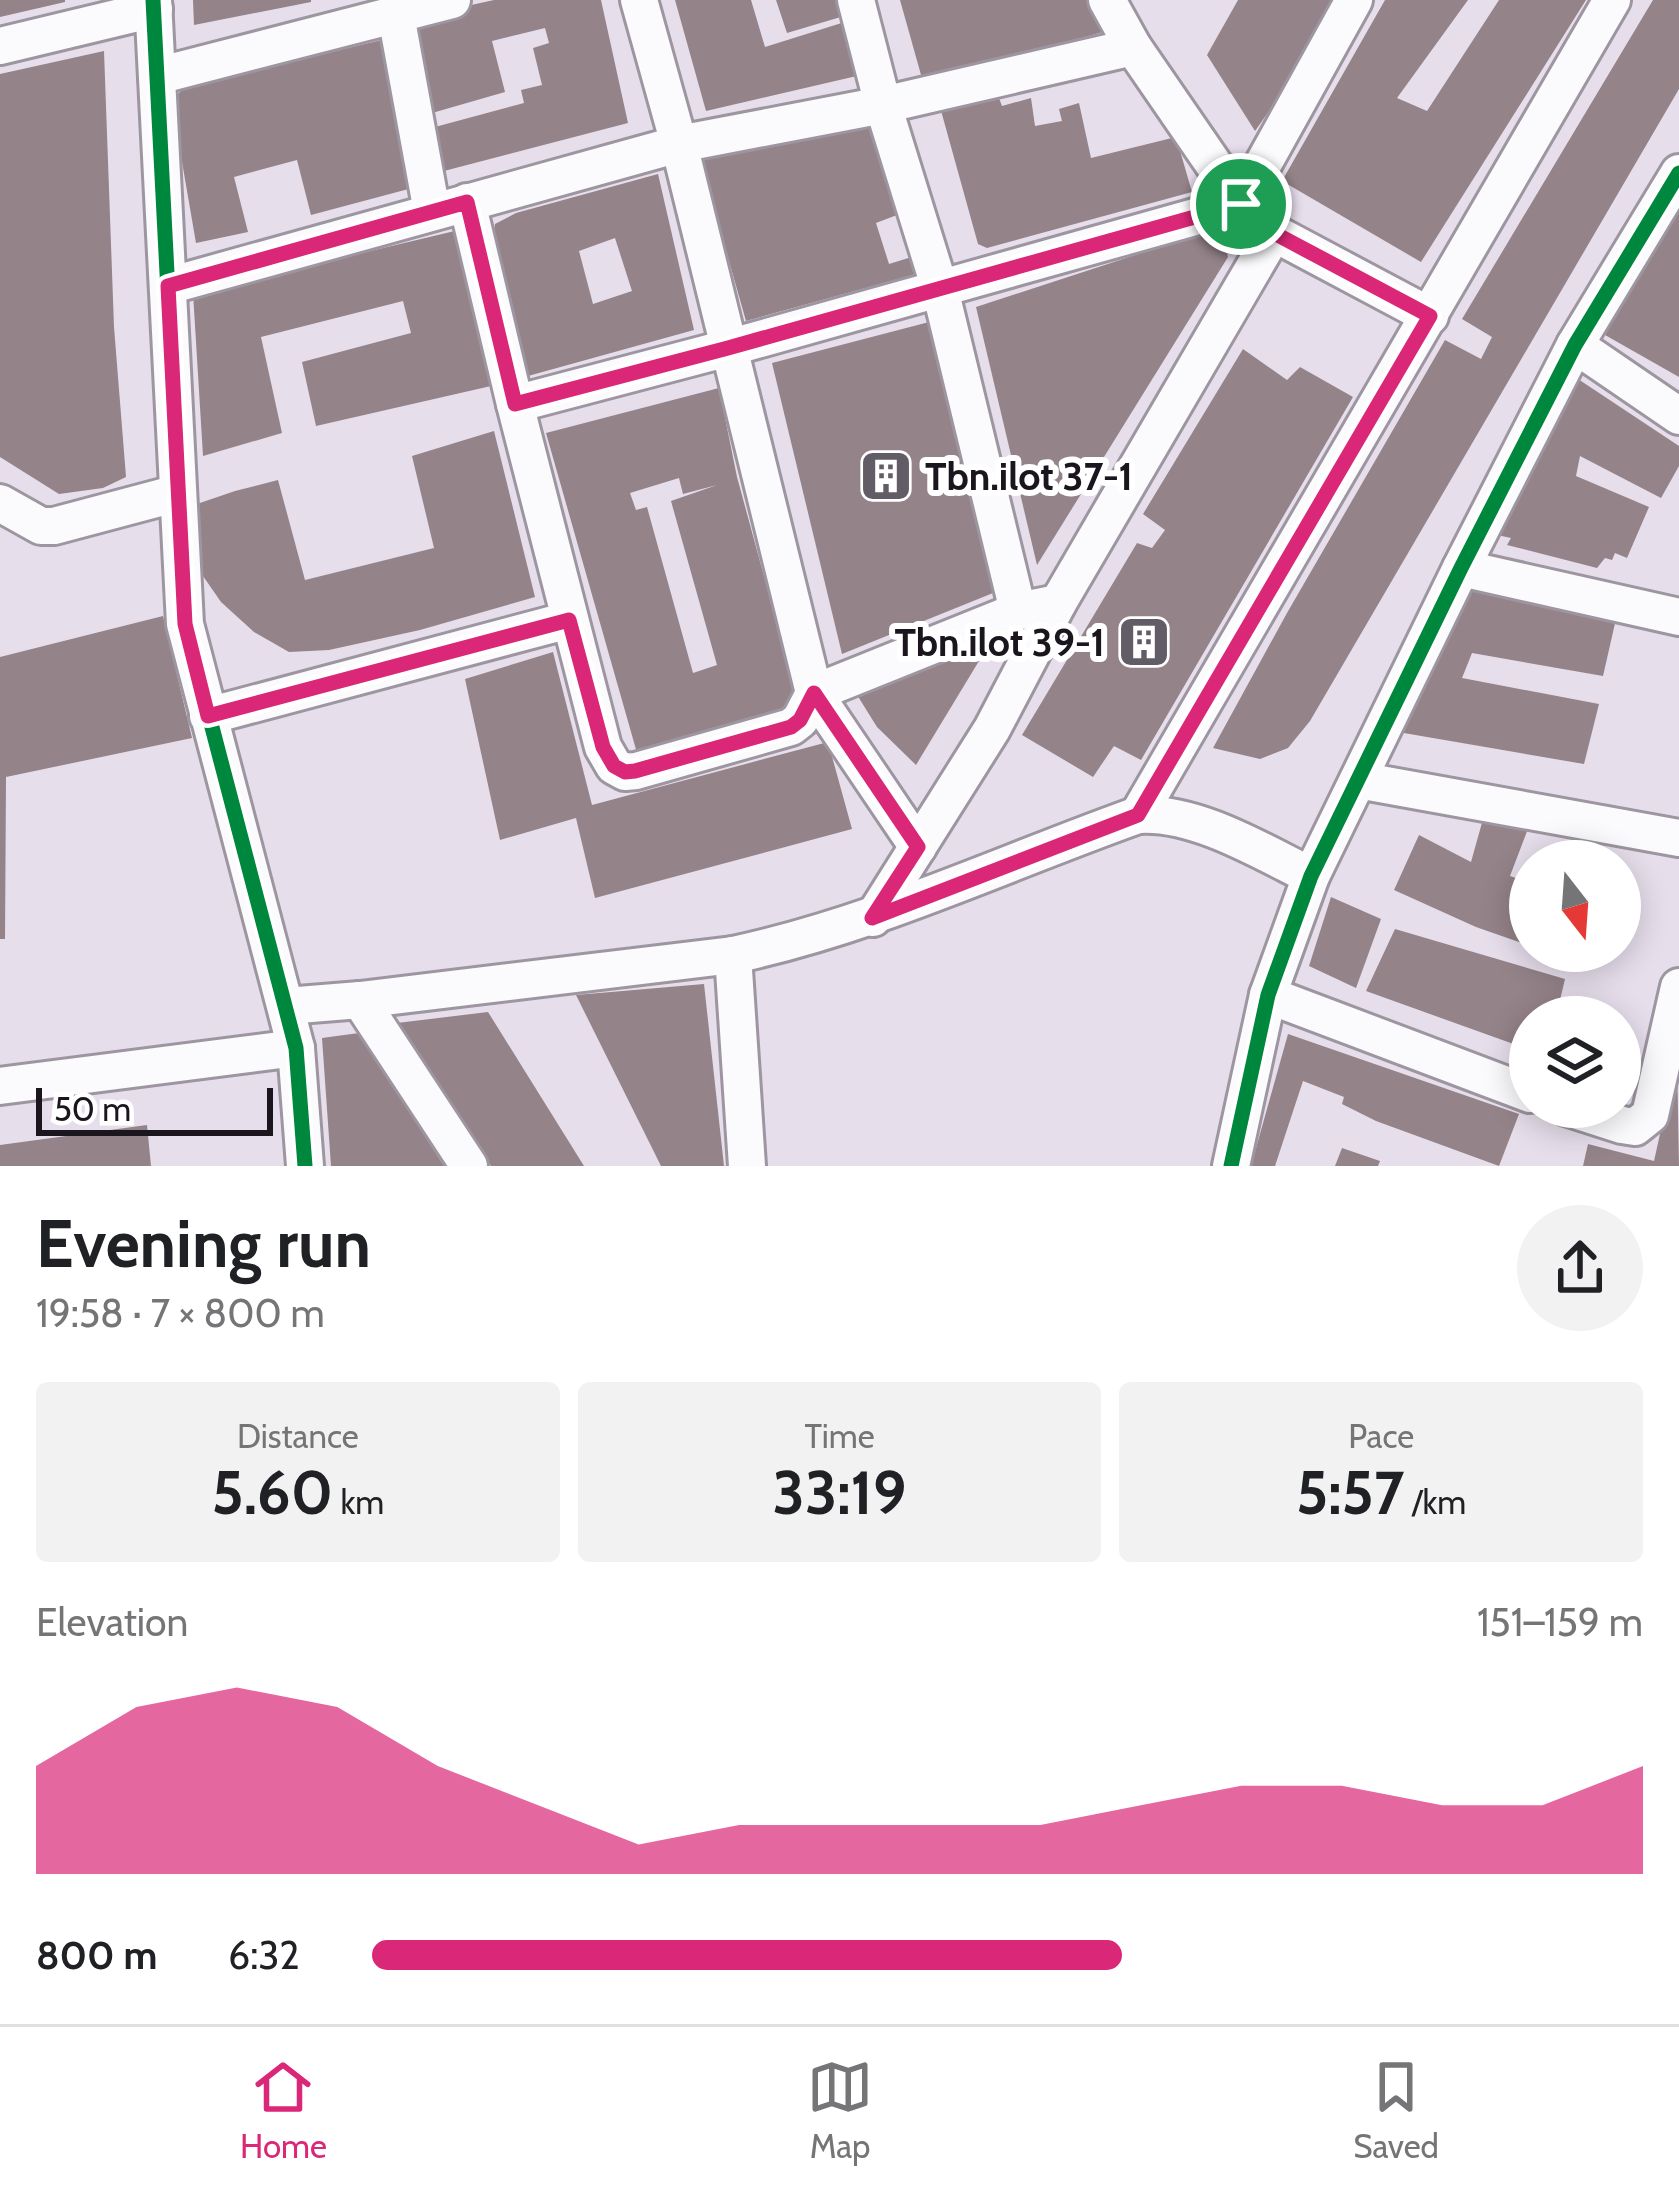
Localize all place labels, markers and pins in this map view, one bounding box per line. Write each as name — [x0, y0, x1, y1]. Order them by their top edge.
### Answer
pin — [1190, 153, 1292, 255]
building icon: Tbn.ilot 37-1 — [858, 448, 914, 504]
place label: Tbn.ilot 37-1 — [925, 452, 1133, 500]
building icon: Tbn.ilot 39-1 — [1116, 614, 1172, 670]
place label: Tbn.ilot 39-1 — [894, 618, 1105, 666]

